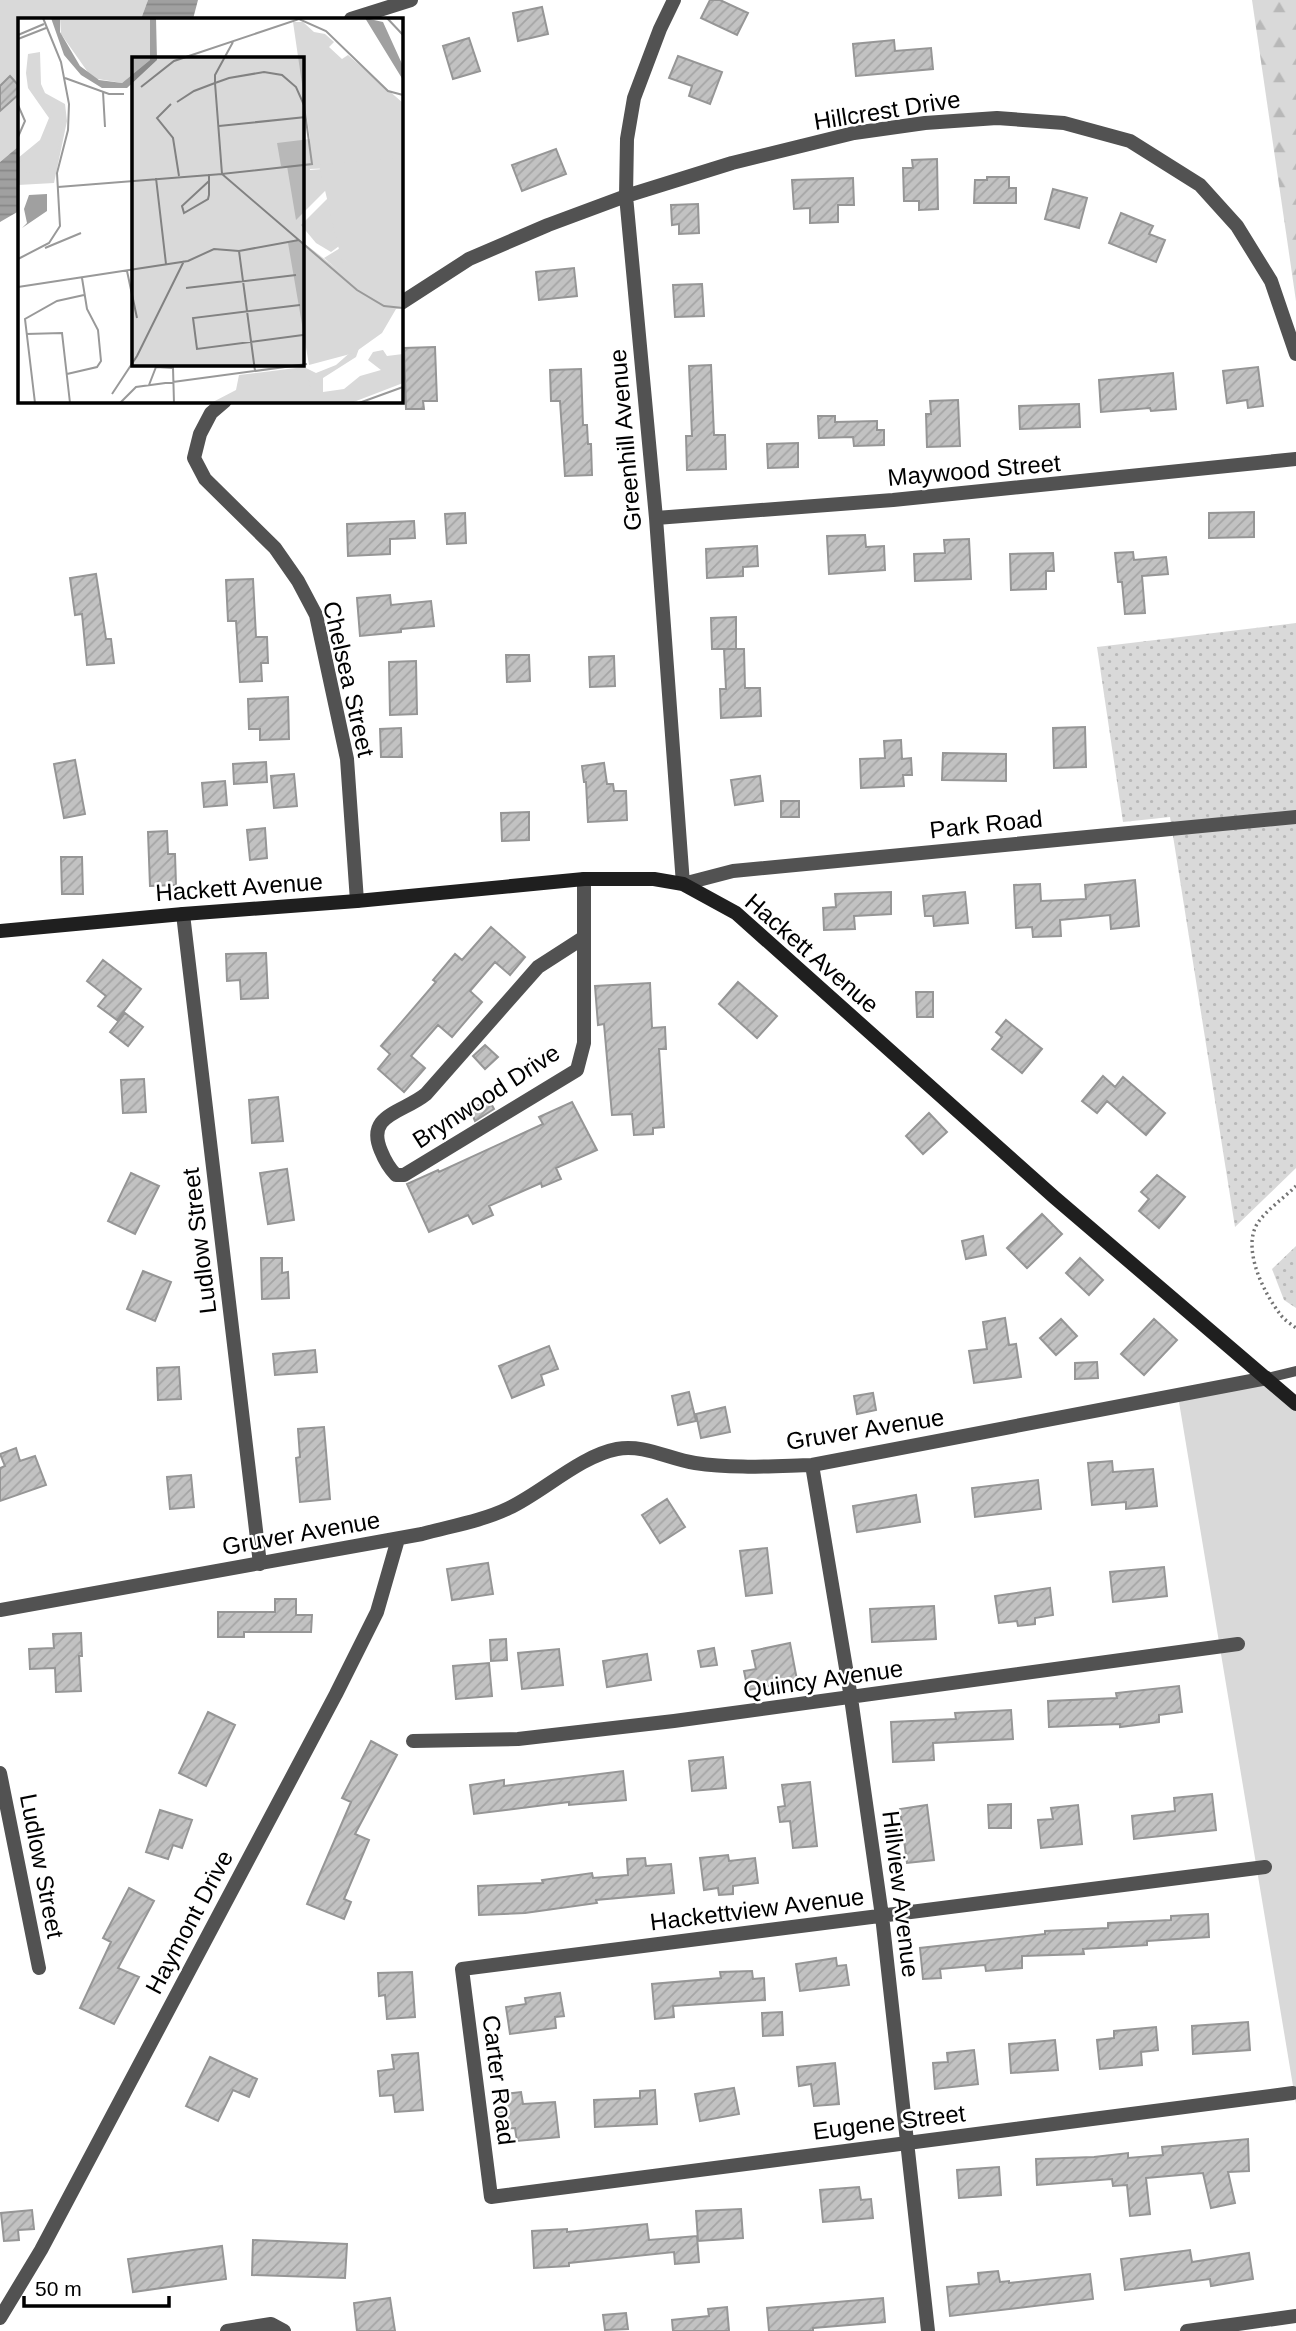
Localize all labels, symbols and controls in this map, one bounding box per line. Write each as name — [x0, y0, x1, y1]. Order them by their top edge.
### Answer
inset map — [18, 18, 402, 402]
street label: Hillcrest Drive — [812, 85, 962, 135]
street label: Greenhill Avenue — [604, 348, 646, 532]
street label: Maywood Street — [886, 449, 1062, 491]
street label: Chelsea Street — [318, 599, 380, 760]
street label: Park Road — [928, 805, 1044, 843]
street label: Hackett Avenue — [154, 868, 324, 906]
street label: Hackett Avenue — [740, 888, 884, 1018]
street label: Brynwood Drive — [408, 1039, 564, 1153]
street label: Ludlow Street — [177, 1166, 221, 1315]
street label: Gruver Avenue — [784, 1403, 946, 1455]
street label: Gruver Avenue — [220, 1506, 382, 1560]
street label: Quincy Avenue — [741, 1654, 905, 1704]
street label: Ludlow Street — [15, 1791, 69, 1941]
street label: Hillview Avenue — [877, 1809, 925, 1979]
street label: Haymont Drive — [140, 1846, 238, 1998]
street label: Hackettview Avenue — [648, 1882, 866, 1936]
street label: Carter Road — [478, 2013, 520, 2147]
street label: Eugene Street — [811, 2099, 967, 2145]
scale bar — [24, 2264, 170, 2308]
text: 50 m — [35, 2277, 82, 2300]

